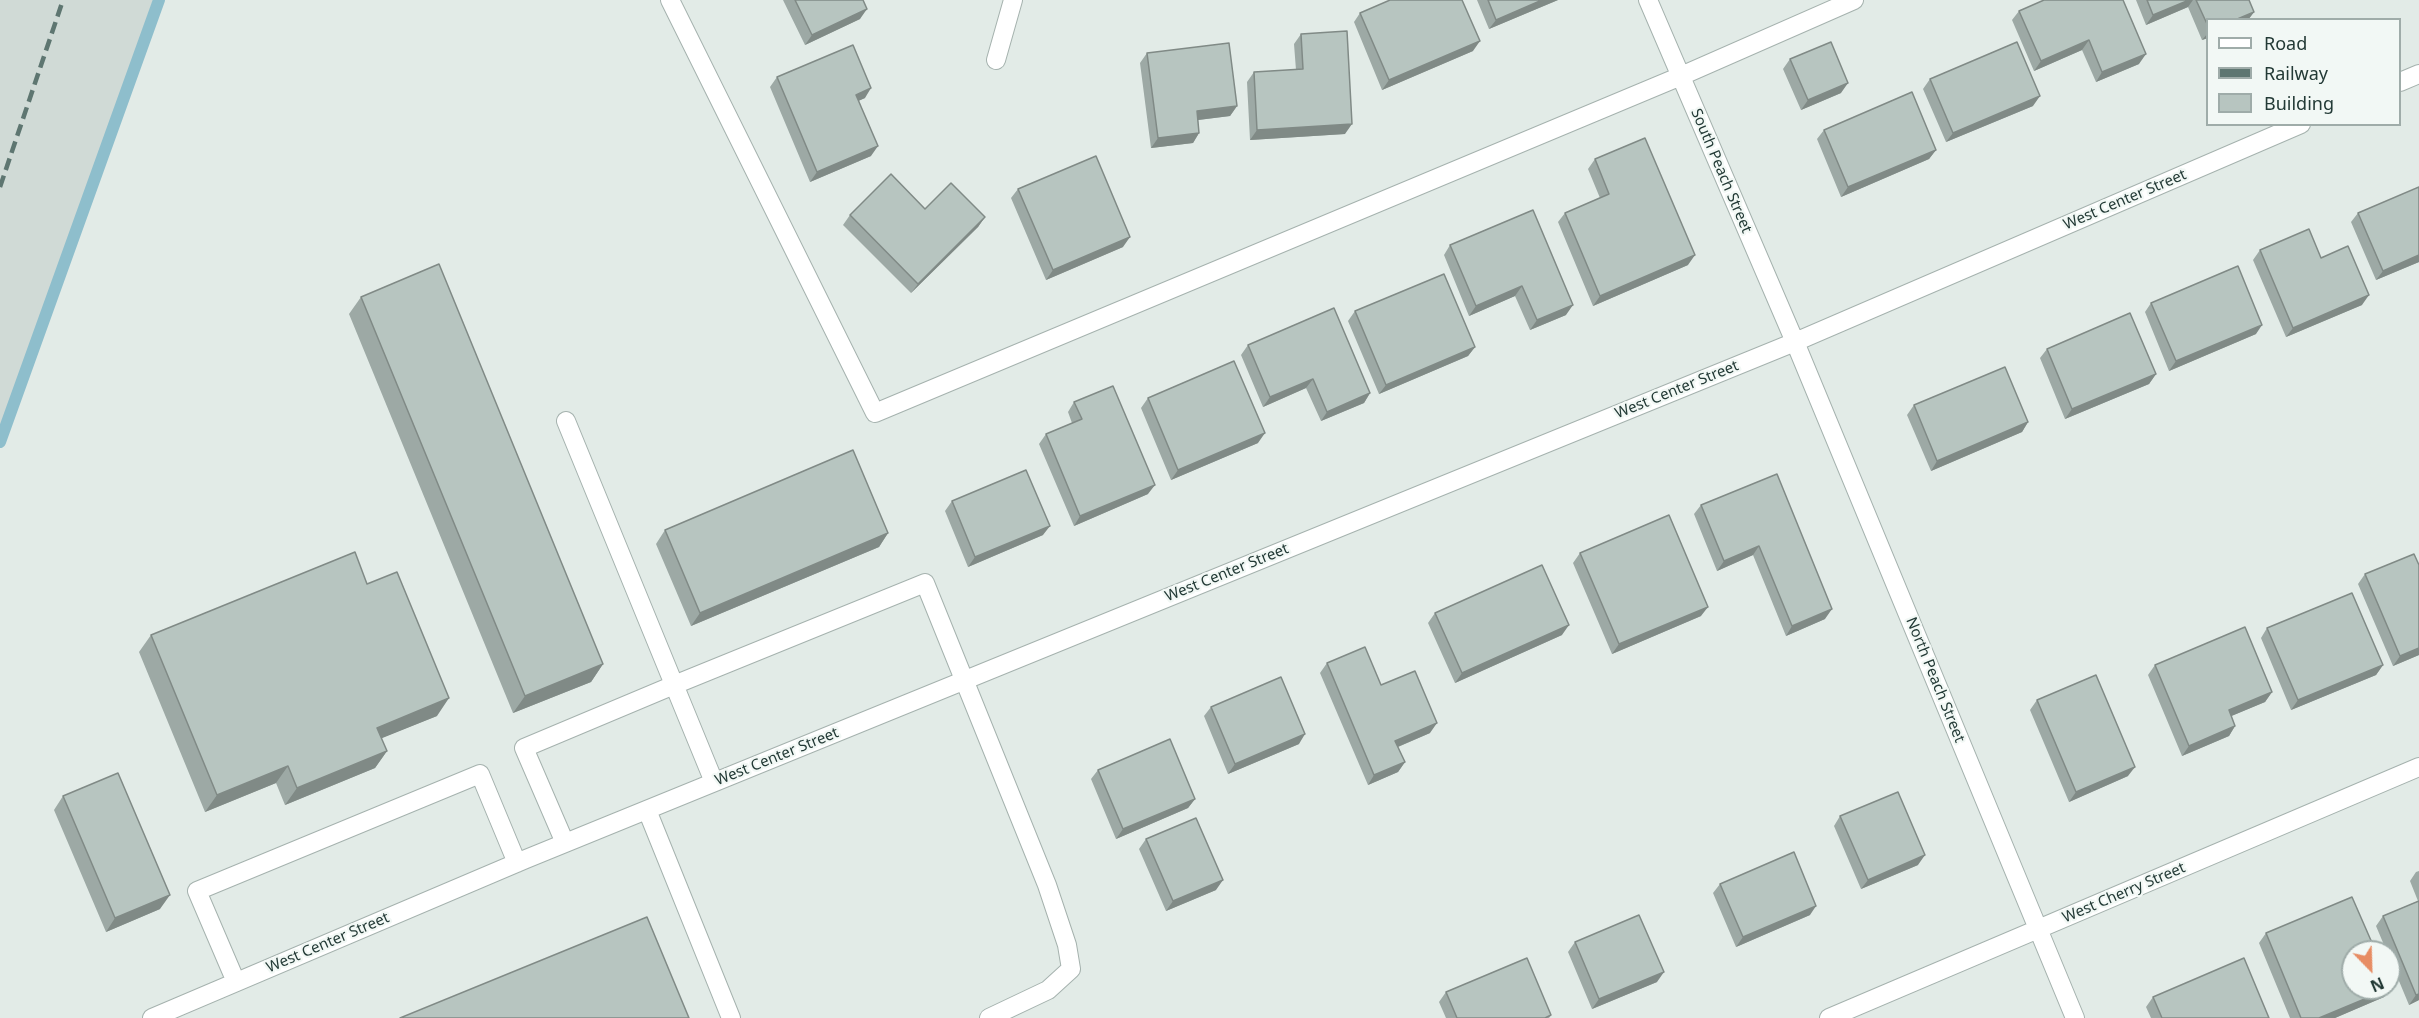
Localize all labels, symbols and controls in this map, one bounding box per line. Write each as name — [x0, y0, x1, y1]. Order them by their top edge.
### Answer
legend — [2206, 18, 2401, 126]
text: Road — [2264, 31, 2307, 55]
text: Railway — [2264, 61, 2328, 85]
text: Building — [2264, 91, 2334, 115]
street label: South Peach Street — [1687, 106, 1755, 236]
street label: West Center Street — [2061, 166, 2189, 234]
street label: West Center Street — [1613, 357, 1741, 423]
street label: West Center Street — [1163, 540, 1291, 606]
street label: North Peach Street — [1902, 615, 1968, 745]
street label: West Center Street — [713, 724, 841, 790]
street label: West Cherry Street — [2060, 859, 2188, 927]
street label: West Center Street — [264, 909, 392, 977]
north arrow — [2341, 940, 2401, 1000]
text: N — [2367, 972, 2388, 997]

